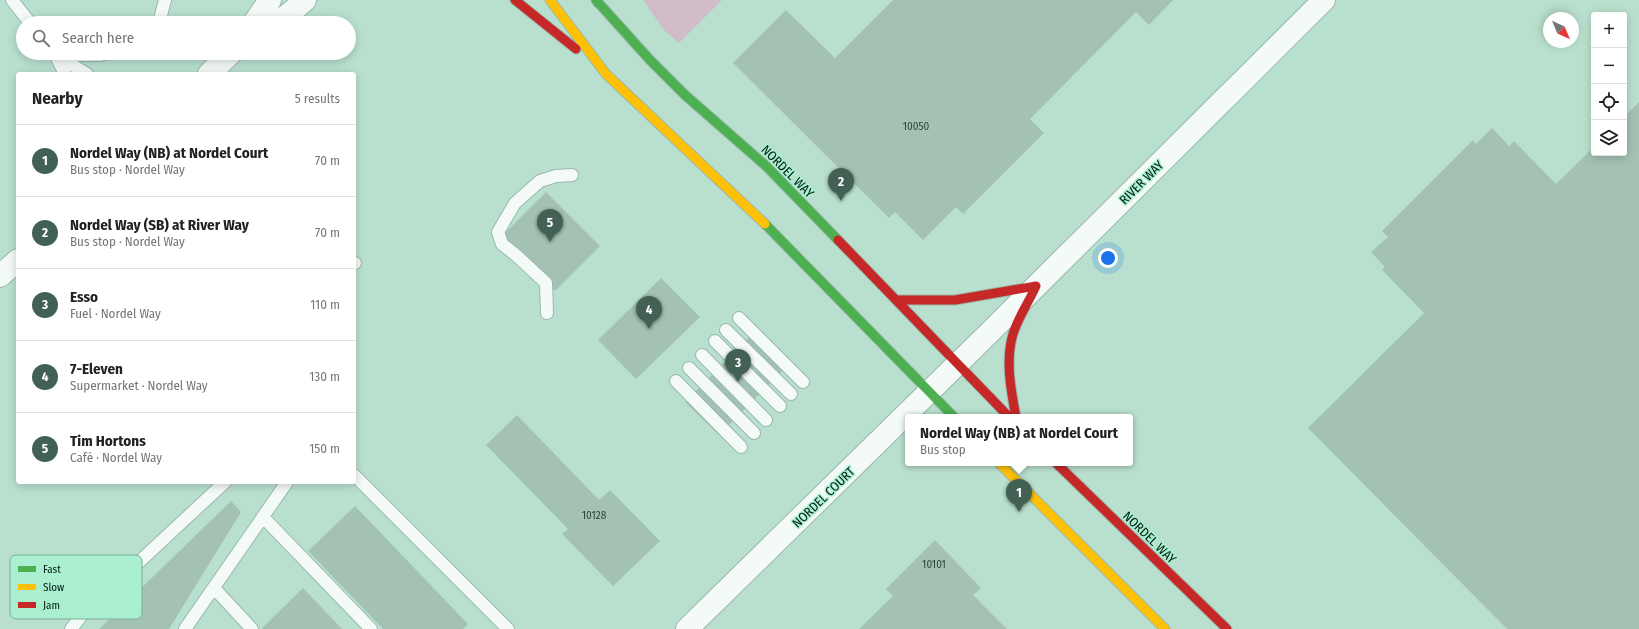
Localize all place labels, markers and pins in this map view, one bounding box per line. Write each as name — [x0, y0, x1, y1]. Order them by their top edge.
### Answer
pin: 2 — [828, 168, 854, 201]
pin: 5 — [537, 209, 563, 242]
pin: 4 — [636, 296, 662, 329]
pin: 3 — [725, 349, 751, 382]
pin: 1 — [1006, 479, 1032, 512]

